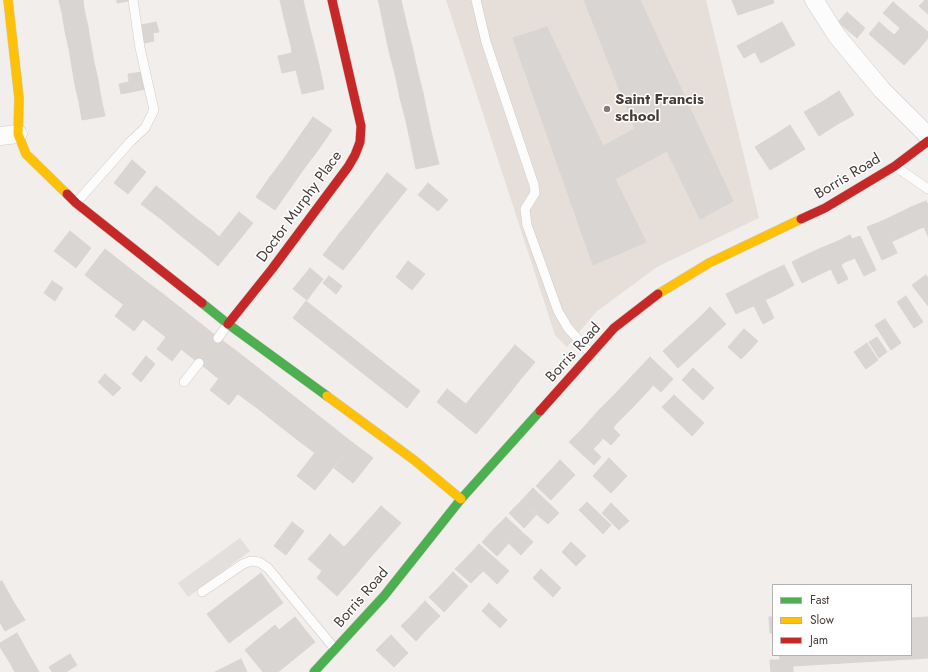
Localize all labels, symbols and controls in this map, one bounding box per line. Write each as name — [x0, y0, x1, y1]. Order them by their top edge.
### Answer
place label: Saint Francis school — [615, 91, 704, 126]
marker: Saint Francis school — [602, 104, 612, 114]
street label: Doctor Murphy Place — [254, 148, 346, 266]
street label: Borris Road — [812, 150, 884, 204]
street label: Borris Road — [543, 320, 605, 386]
street label: Borris Road — [331, 564, 393, 632]
legend — [772, 584, 912, 656]
text: Fast — [810, 591, 829, 609]
text: Slow — [810, 611, 834, 629]
text: Jam — [810, 631, 828, 649]

